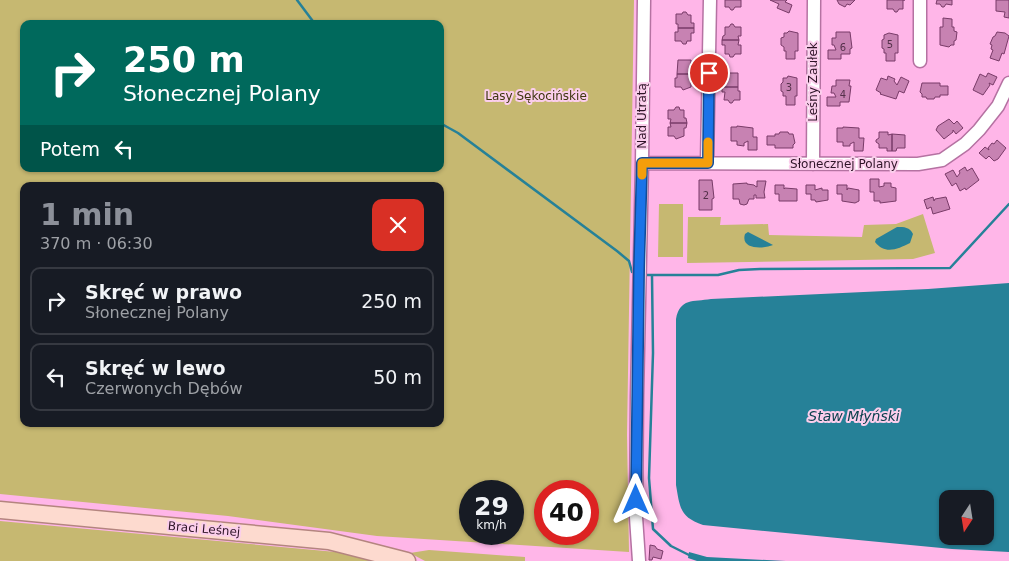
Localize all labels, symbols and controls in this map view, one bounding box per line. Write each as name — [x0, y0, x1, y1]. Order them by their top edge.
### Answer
house number: 5 — [887, 39, 893, 50]
icon: right — [40, 40, 105, 105]
text: 250 m — [123, 40, 245, 80]
street label: Leśny Zaułek — [806, 42, 820, 122]
house number: 6 — [840, 42, 846, 53]
pin — [688, 52, 730, 94]
icon: arrive — [695, 59, 723, 87]
text: Słonecznej Polany — [123, 81, 321, 106]
house number: 3 — [786, 82, 792, 93]
street label: Nad Utratą — [635, 83, 649, 149]
park label: Lasy Sękocińskie — [485, 89, 587, 103]
house number: 4 — [840, 89, 846, 100]
icon: left — [110, 135, 138, 163]
text: Potem — [40, 138, 100, 160]
street label: Słonecznej Polany — [790, 157, 898, 171]
house number: 2 — [703, 190, 709, 201]
text: 1 min — [40, 197, 134, 232]
button: close — [372, 199, 424, 251]
text: 370 m · 06:30 — [40, 234, 153, 253]
text: Skręć w prawo — [85, 281, 242, 303]
icon: right — [42, 287, 70, 315]
text: 250 m — [361, 290, 422, 312]
text: Słonecznej Polany — [85, 303, 229, 322]
text: Skręć w lewo — [85, 357, 226, 379]
icon: left — [42, 363, 70, 391]
text: 50 m — [373, 366, 422, 388]
text: Czerwonych Dębów — [85, 379, 243, 398]
water label: Staw Młyński — [808, 408, 900, 424]
position arrow — [609, 473, 661, 525]
speed limit sign: 40 — [534, 480, 599, 545]
north arrow — [939, 490, 994, 545]
map controls — [939, 490, 994, 545]
text: 29 — [474, 492, 509, 521]
text: km/h — [476, 518, 507, 532]
street label: Braci Leśnej — [167, 519, 241, 539]

